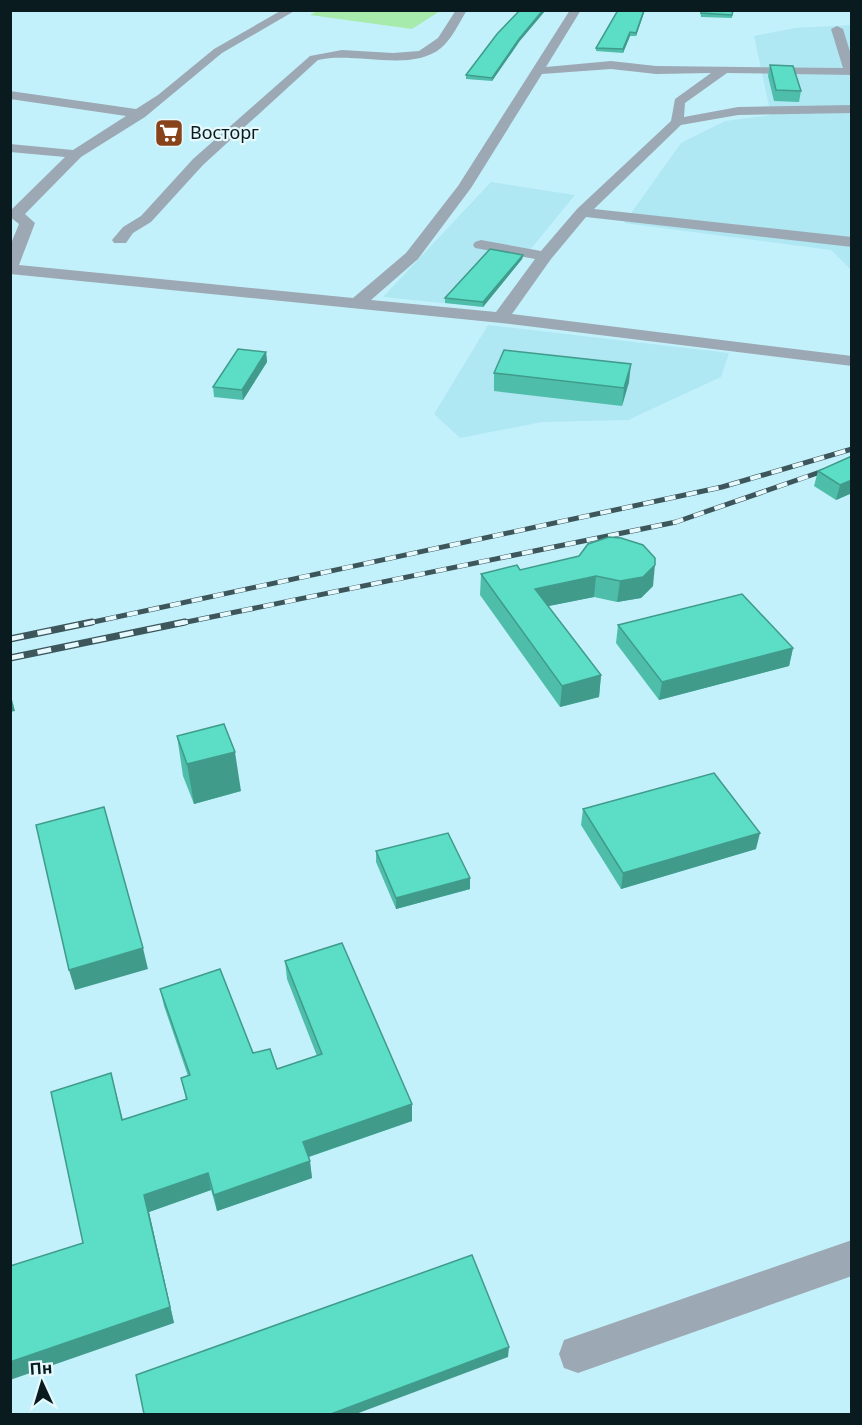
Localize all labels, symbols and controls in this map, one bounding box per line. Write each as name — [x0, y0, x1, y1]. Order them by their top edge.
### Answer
supermarket icon: Восторг — [153, 117, 185, 149]
place label: Восторг — [190, 120, 259, 144]
north arrow — [12, 1353, 72, 1413]
text: Пн — [29, 1356, 53, 1380]

